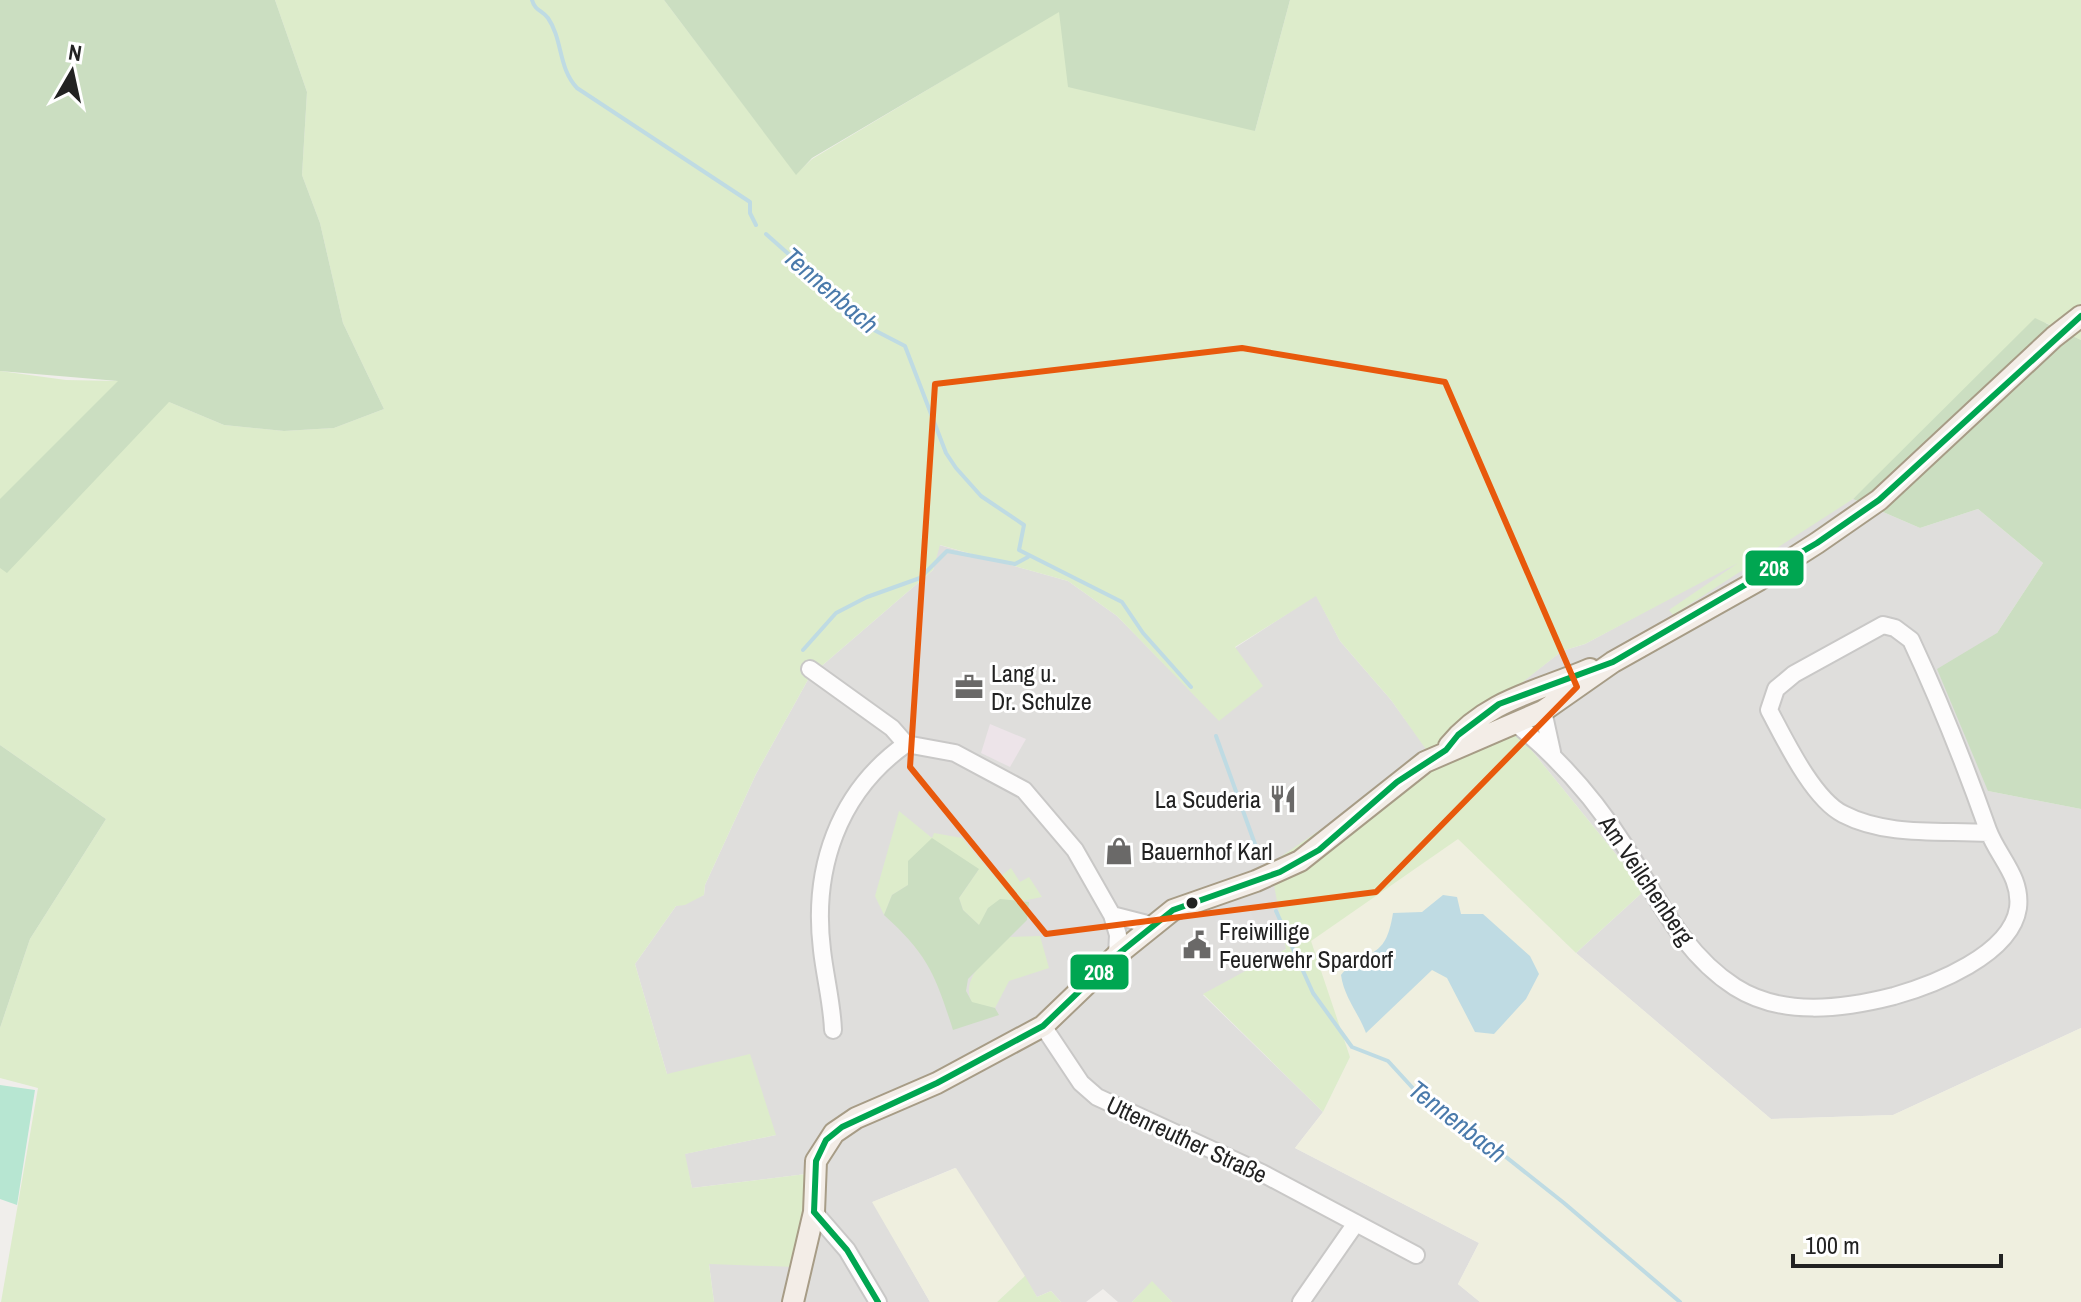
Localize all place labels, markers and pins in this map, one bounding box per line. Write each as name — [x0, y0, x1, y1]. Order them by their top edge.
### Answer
place label: Lang u. Dr. Schulze — [991, 657, 1092, 717]
office icon: Lang u. Dr. Schulze — [954, 672, 984, 702]
place label: La Scuderia — [1155, 783, 1261, 815]
restaurant icon: La Scuderia — [1268, 784, 1298, 814]
place label: Bauernhof Karl — [1141, 835, 1272, 867]
shop icon: Bauernhof Karl — [1104, 836, 1134, 866]
unlabelled marker — [1184, 895, 1200, 911]
place label: Freiwillige Feuerwehr Spardorf — [1219, 915, 1394, 975]
public building icon: Freiwillige Feuerwehr Spardorf — [1182, 930, 1212, 960]

